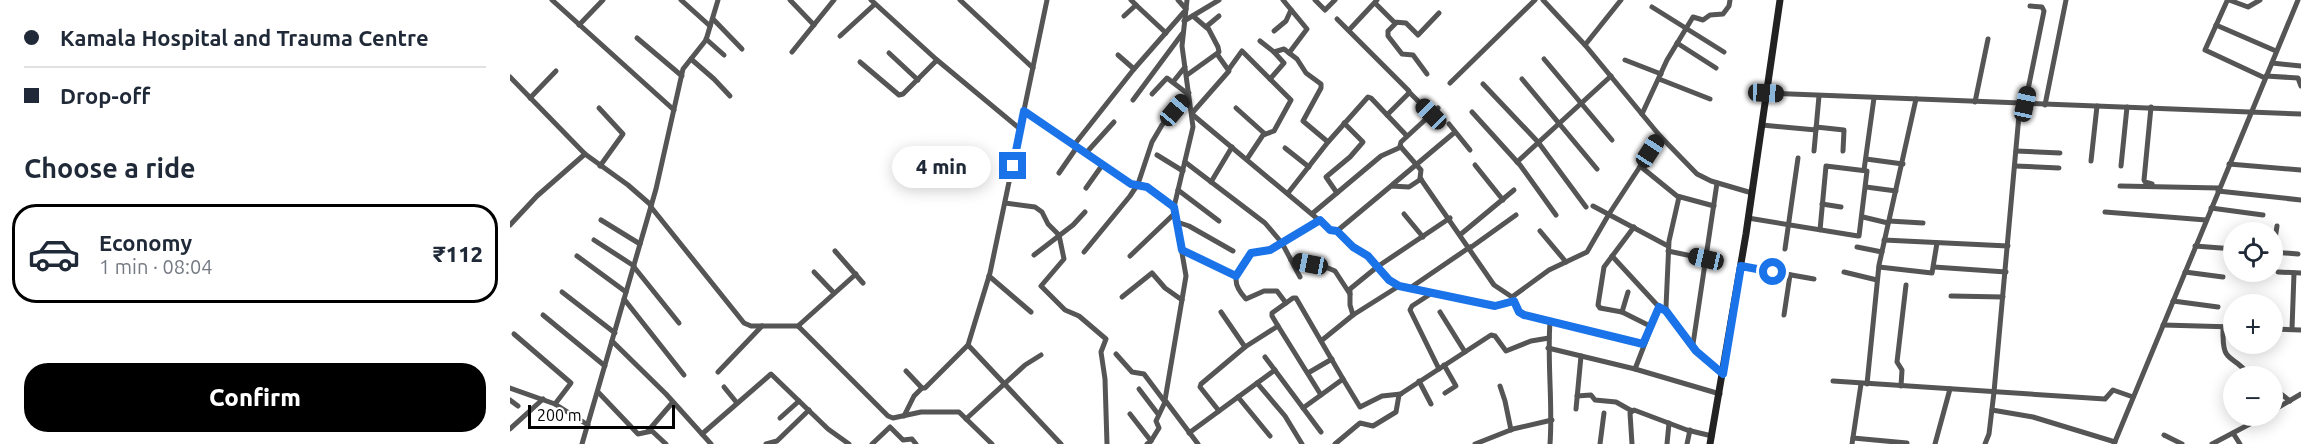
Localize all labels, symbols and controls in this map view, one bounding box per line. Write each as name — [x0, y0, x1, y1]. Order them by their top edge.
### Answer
text: Kamala Hospital and Trauma Centre — [60, 25, 429, 50]
text: Drop-off — [60, 83, 150, 108]
car — [1748, 83, 1784, 103]
car — [2012, 85, 2038, 123]
car — [1157, 90, 1193, 130]
car — [1412, 95, 1450, 133]
car — [1633, 131, 1667, 171]
callout: 4 min — [893, 145, 992, 187]
route end — [999, 152, 1026, 179]
text: Choose a ride — [24, 153, 196, 183]
text: 4 min — [916, 155, 967, 178]
map controls — [2223, 222, 2283, 426]
button: locate — [2223, 222, 2283, 282]
icon: car — [27, 227, 81, 281]
text: Economy — [99, 230, 192, 255]
text: ₹112 — [433, 241, 483, 266]
car — [1686, 246, 1726, 272]
car — [1291, 252, 1329, 276]
text: 1 min · 08:04 — [99, 255, 213, 278]
route start — [1759, 258, 1786, 285]
button: + — [2223, 294, 2283, 354]
button: Confirm — [24, 363, 486, 432]
button: − — [2223, 366, 2283, 426]
scale bar — [528, 402, 675, 430]
text: 200 m — [537, 406, 582, 424]

